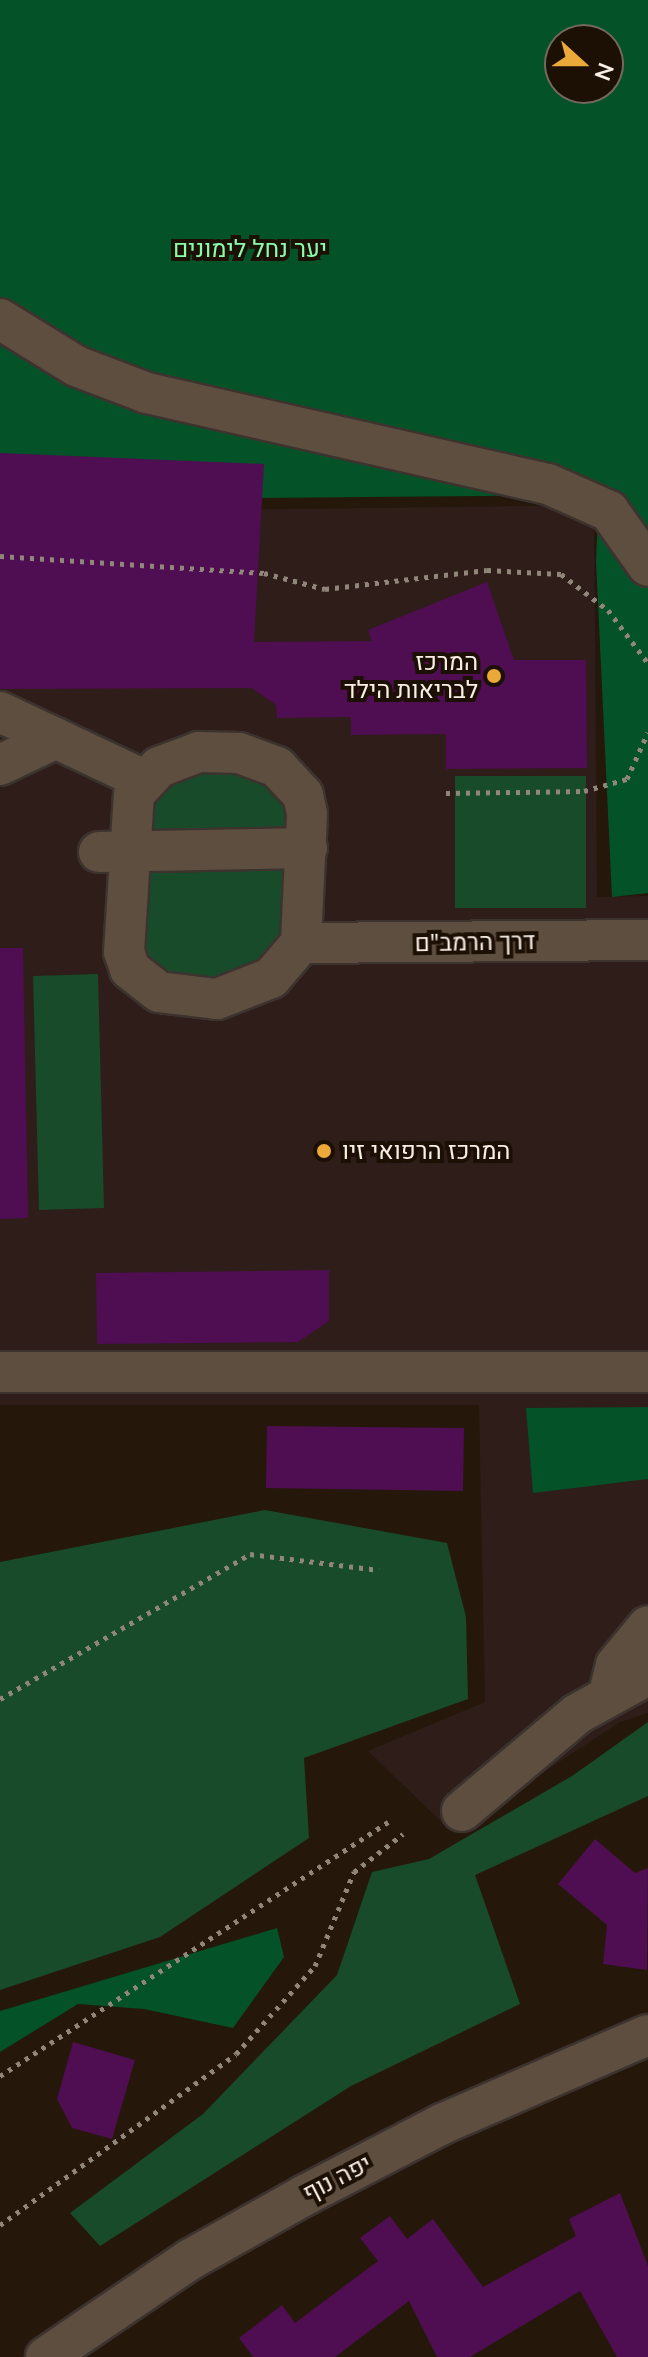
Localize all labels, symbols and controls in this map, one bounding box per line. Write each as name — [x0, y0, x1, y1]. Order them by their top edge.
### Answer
north arrow — [544, 24, 624, 104]
text: N — [588, 59, 621, 85]
park label: יער נחל לימונים — [173, 235, 327, 263]
place label: המרכז לבריאות הילד — [344, 648, 478, 704]
marker: המרכז לבריאות הילד — [485, 667, 503, 685]
street label: דרך הרמב"ם — [414, 927, 536, 957]
place label: המרכז הרפואי זיו — [342, 1137, 510, 1165]
marker: המרכז הרפואי זיו — [313, 1140, 335, 1162]
street label: יפה נוף — [298, 2149, 376, 2207]

